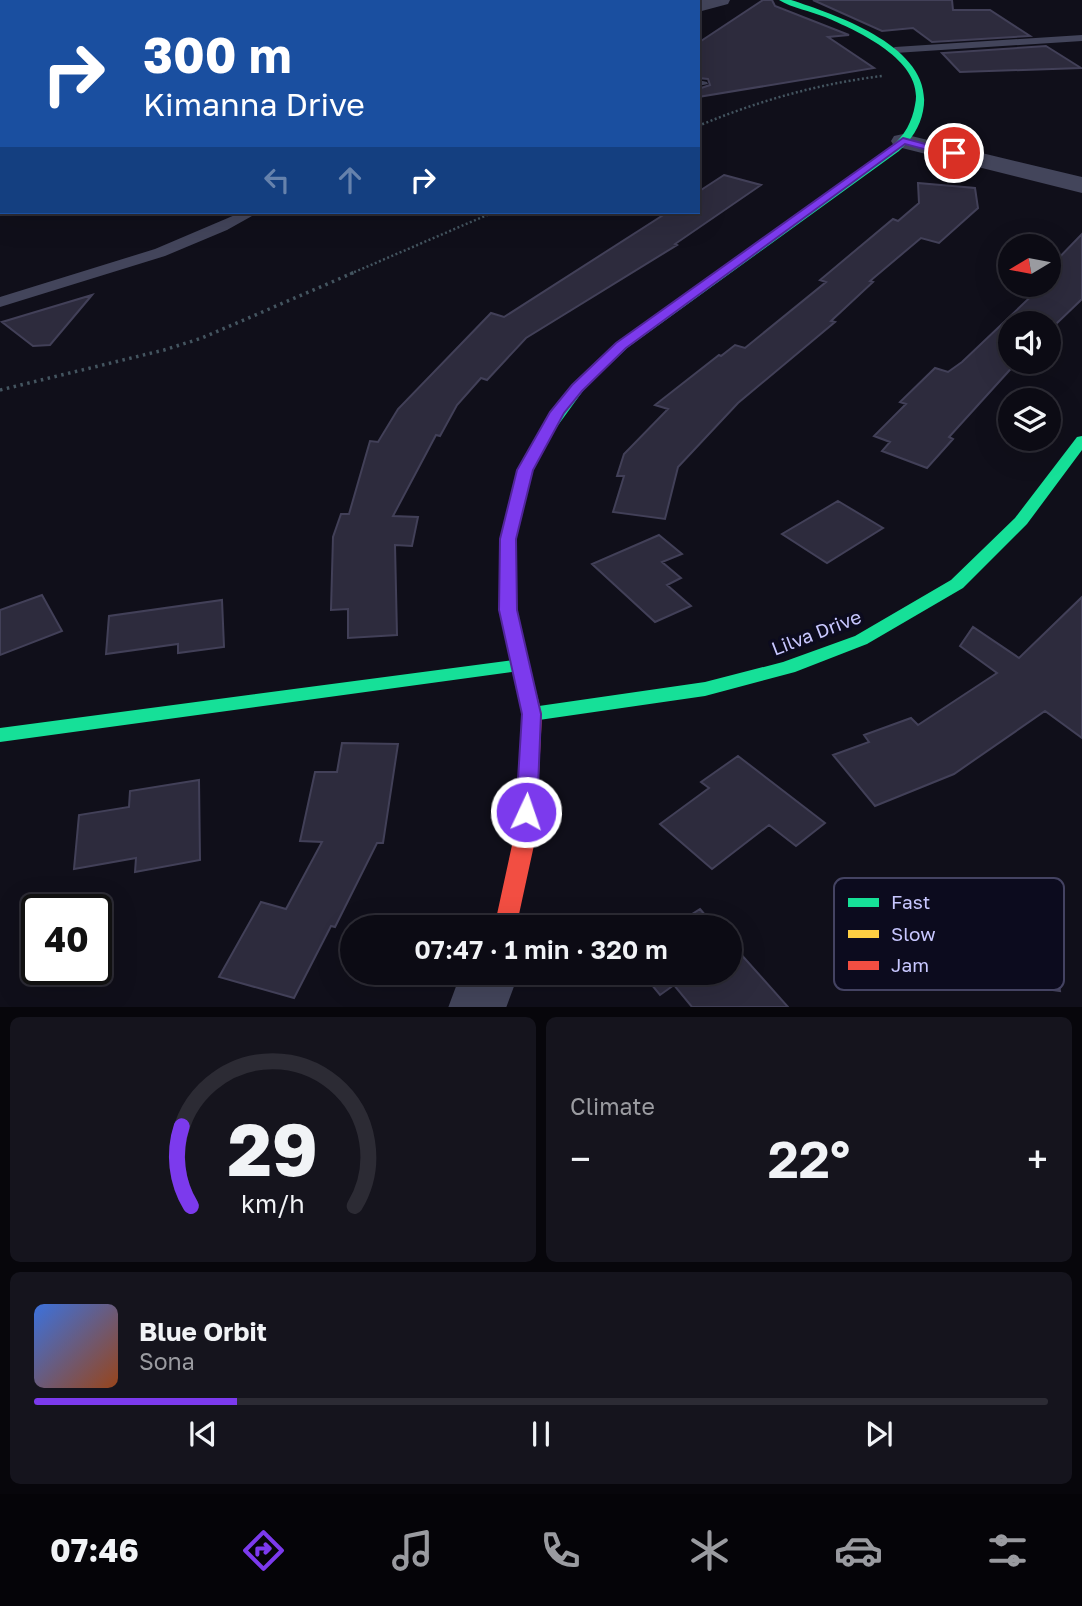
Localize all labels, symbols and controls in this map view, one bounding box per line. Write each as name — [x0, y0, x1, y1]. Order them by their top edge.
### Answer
text: 300 m — [143, 25, 292, 84]
icon: right — [28, 28, 119, 119]
text: Kimanna Drive — [143, 85, 365, 123]
pin — [924, 123, 984, 183]
icon: arrive — [935, 134, 973, 172]
icon: left — [258, 161, 296, 199]
icon: ahead — [331, 161, 369, 199]
icon: right — [404, 161, 442, 199]
north arrow — [998, 234, 1060, 298]
map controls — [998, 234, 1061, 451]
button: sound — [998, 311, 1061, 374]
button: layers — [998, 388, 1061, 451]
street label: Lilva Drive — [768, 604, 864, 660]
position arrow — [489, 775, 563, 849]
legend — [834, 878, 1064, 990]
text: Fast — [891, 890, 930, 913]
speed limit sign: 40 — [21, 894, 112, 985]
text: Slow — [891, 922, 936, 945]
text: 07:47 · 1 min · 320 m — [414, 934, 668, 965]
text: Jam — [891, 953, 929, 976]
text: Climate — [570, 1092, 655, 1120]
text: 29 — [228, 1105, 318, 1192]
text: 22° — [768, 1127, 850, 1189]
text: − — [570, 1136, 591, 1181]
text: + — [1027, 1136, 1048, 1181]
text: km/h — [241, 1187, 305, 1218]
text: Blue Orbit — [139, 1316, 267, 1347]
text: Sona — [139, 1347, 195, 1375]
icon: previous — [184, 1415, 222, 1453]
icon: pause — [522, 1415, 560, 1453]
icon: next — [860, 1415, 898, 1453]
icon: directions — [239, 1526, 288, 1575]
icon: music — [388, 1526, 437, 1575]
icon: phone — [536, 1526, 585, 1575]
icon: climate — [685, 1526, 734, 1575]
icon: car — [834, 1526, 883, 1575]
icon: filters — [983, 1526, 1032, 1575]
text: 07:46 — [50, 1531, 139, 1569]

